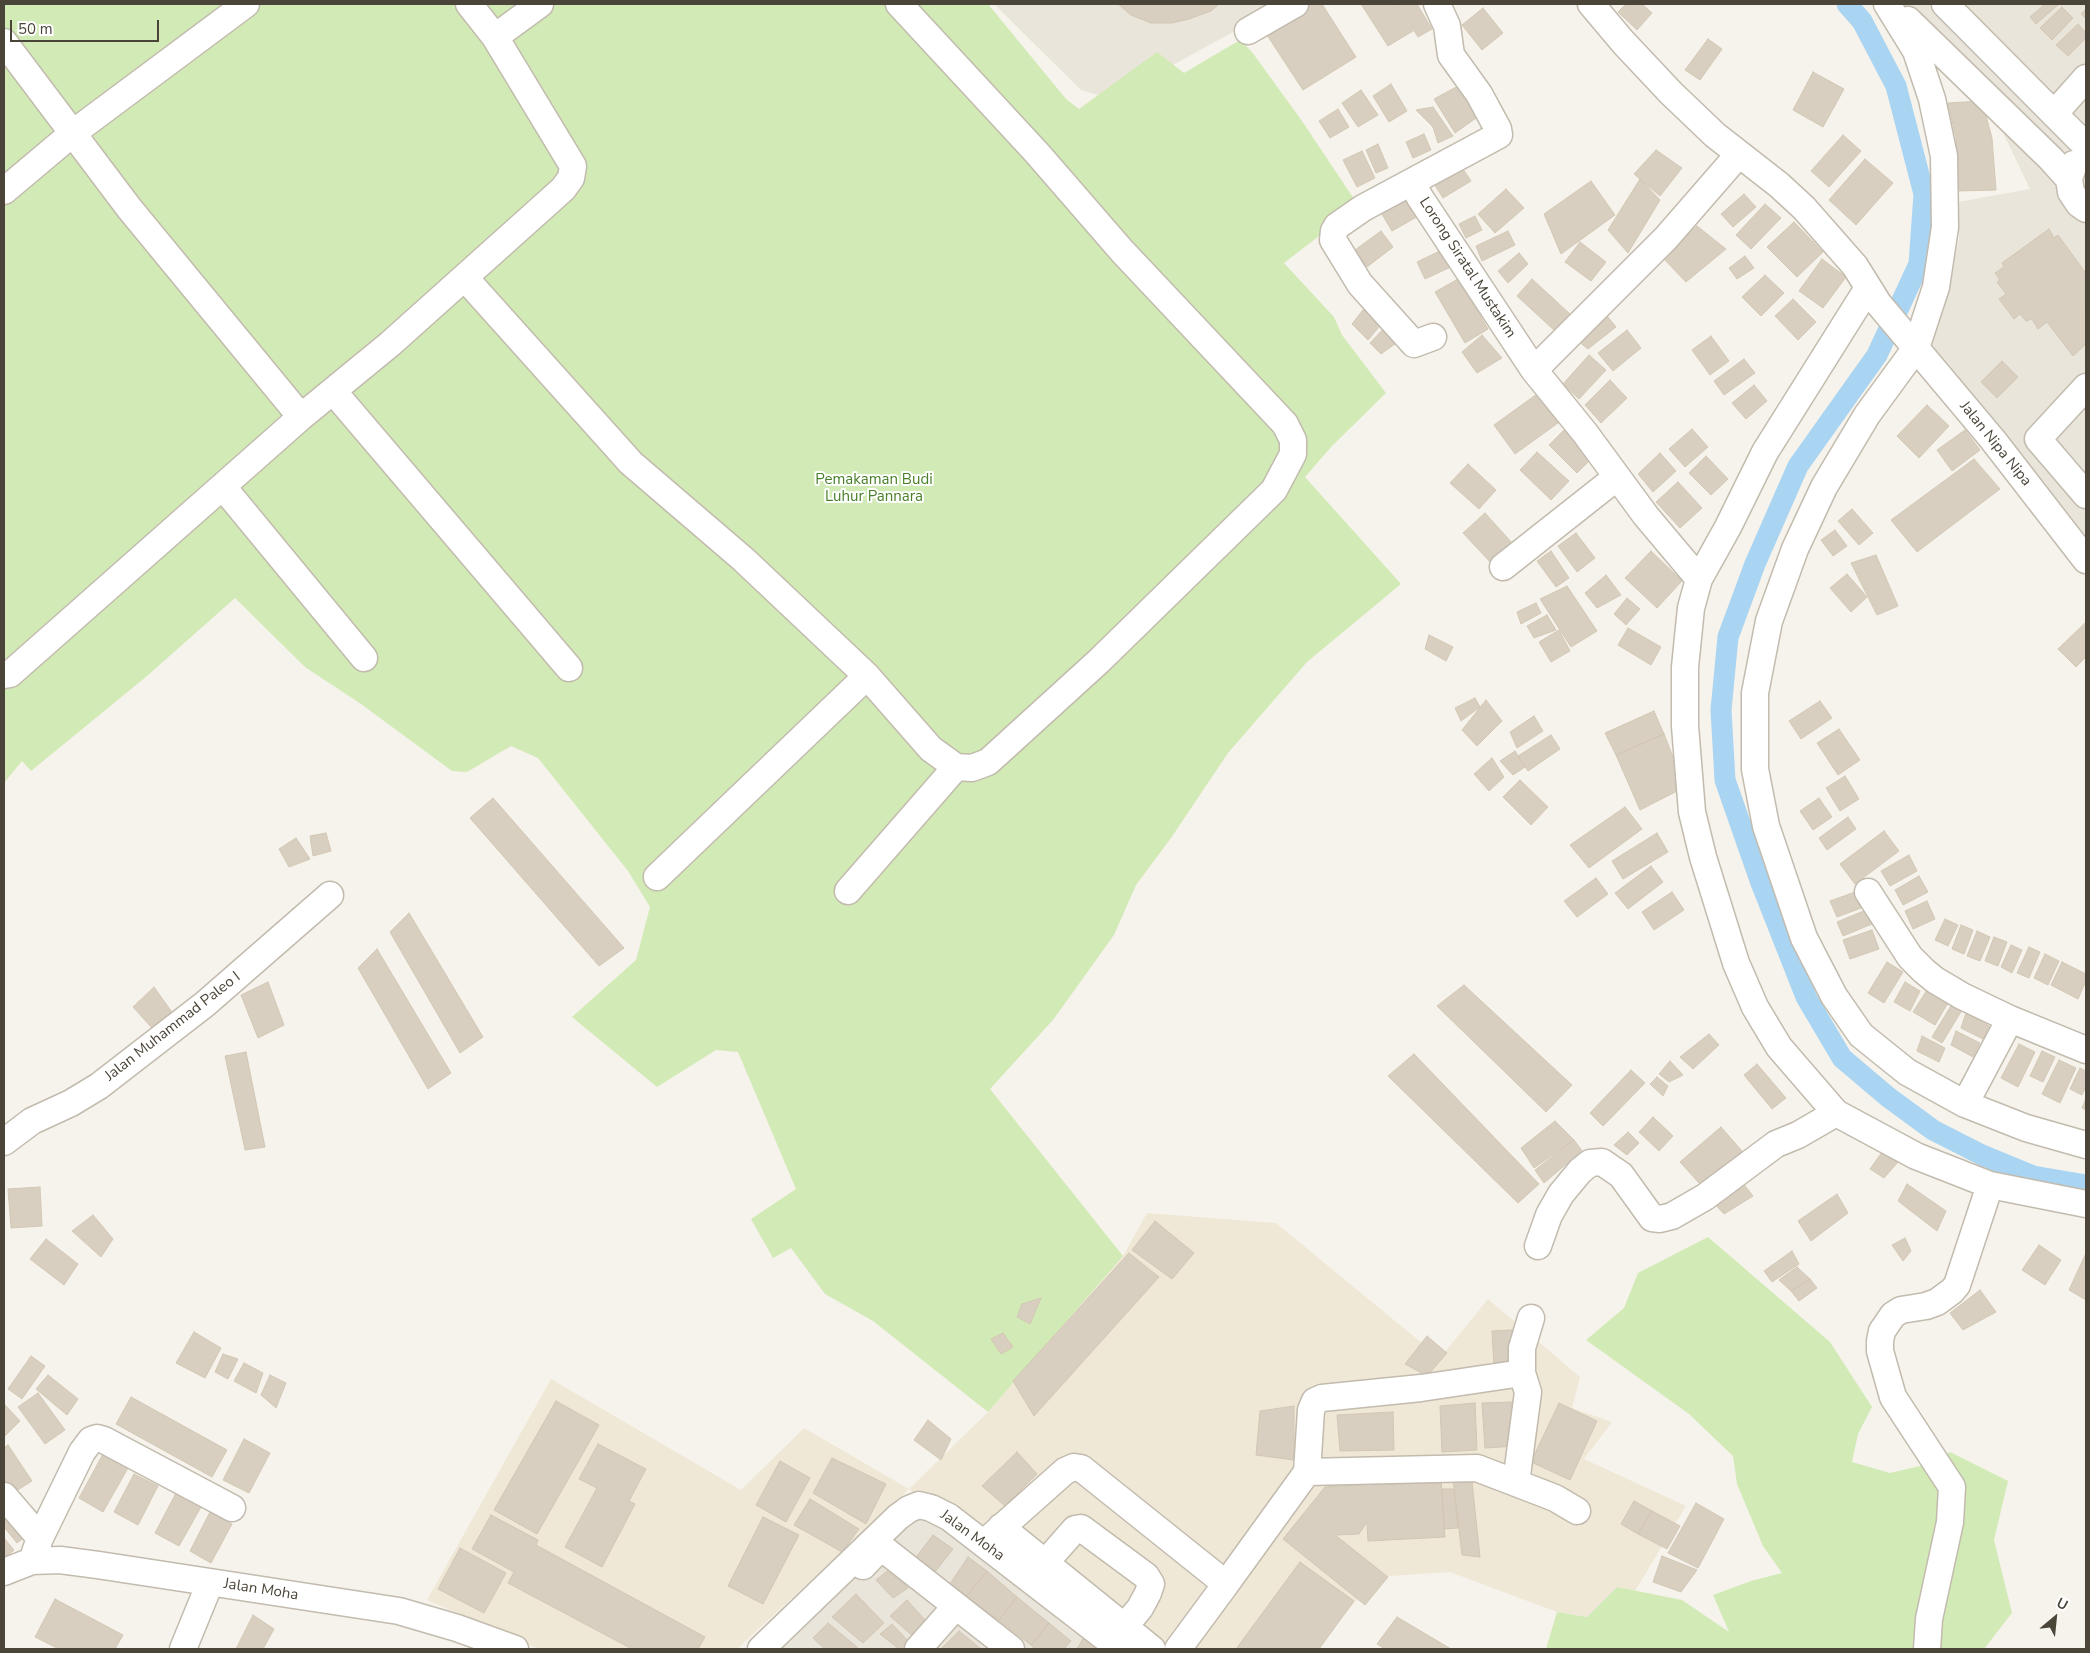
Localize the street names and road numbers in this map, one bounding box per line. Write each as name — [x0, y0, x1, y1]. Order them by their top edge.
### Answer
street label: Lorong Siratal Mustakim — [1415, 194, 1519, 342]
street label: Jalan Nipa Nipa — [1955, 398, 2035, 490]
street label: Jalan Muhammad Paleo I — [102, 969, 244, 1085]
street label: Jalan Moha — [936, 1507, 1008, 1565]
street label: Jalan Moha — [222, 1575, 300, 1605]

